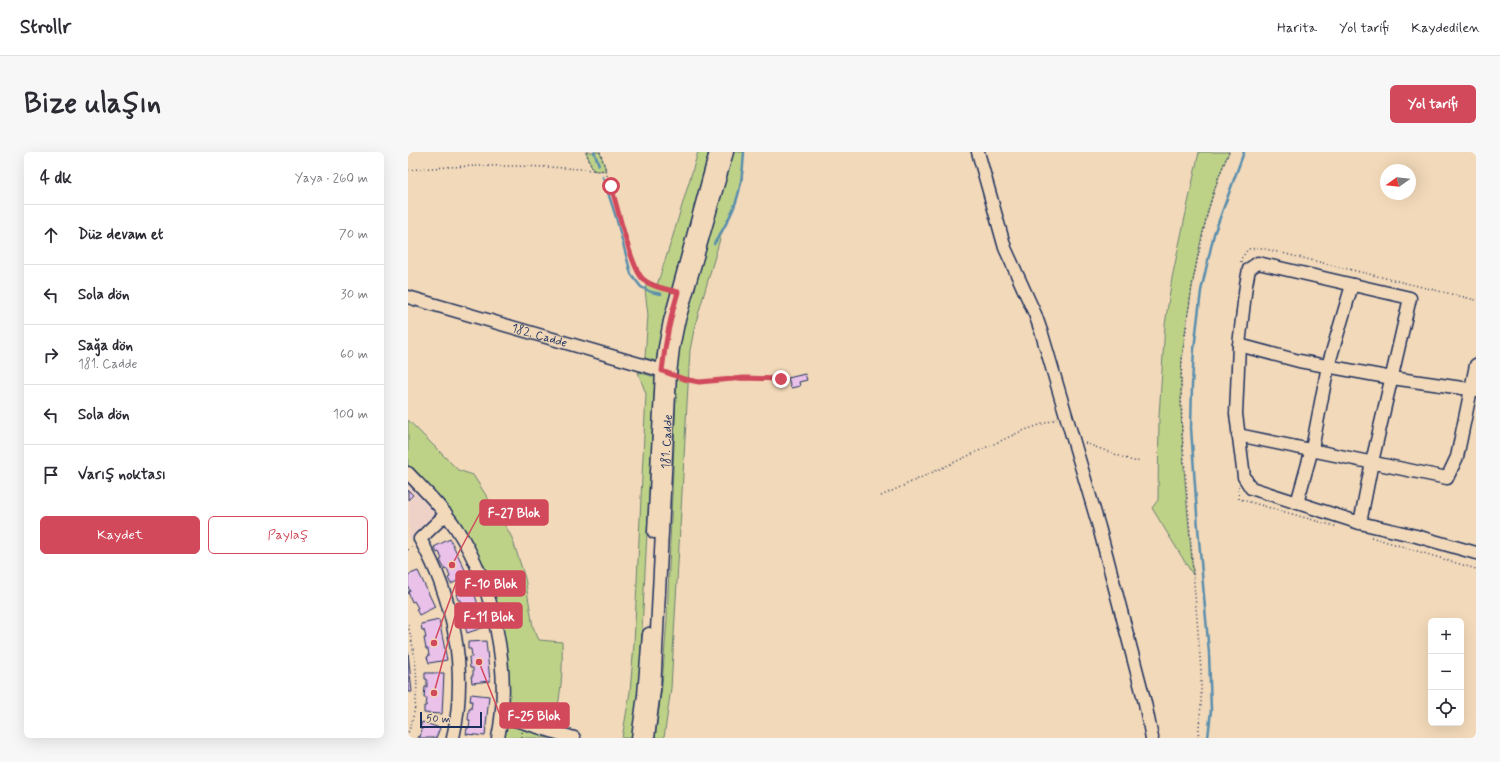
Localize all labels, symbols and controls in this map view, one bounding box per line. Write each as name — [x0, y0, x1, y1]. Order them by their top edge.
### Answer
text: Strollr — [20, 15, 71, 40]
text: Harita — [1277, 19, 1317, 37]
text: Yol tarifi — [1339, 19, 1389, 37]
text: Kaydedilen — [1411, 19, 1480, 37]
button: Yol tarifi — [1390, 85, 1476, 123]
text: Bize ulaşın — [24, 86, 161, 123]
north arrow — [1380, 164, 1416, 200]
text: 4 dk — [40, 167, 72, 189]
text: Yaya · 260 m — [295, 170, 368, 187]
route start — [602, 177, 620, 195]
icon: ahead — [40, 224, 62, 246]
text: Düz devam et — [78, 225, 163, 245]
text: 70 m — [339, 226, 368, 243]
icon: left — [40, 284, 62, 306]
text: Sola dön — [78, 285, 130, 305]
text: 30 m — [341, 286, 368, 303]
street label: 182. Cadde — [510, 320, 569, 352]
text: Sağa dön — [78, 336, 133, 356]
icon: right — [40, 344, 62, 366]
text: 60 m — [340, 346, 368, 363]
text: 181. Cadde — [78, 356, 137, 373]
route end — [772, 370, 790, 388]
icon: left — [40, 404, 62, 426]
text: Sola dön — [78, 405, 130, 425]
text: 100 m — [333, 406, 368, 423]
street label: 181. Cadde — [658, 414, 677, 470]
icon: arrive — [40, 464, 62, 486]
text: Varış noktası — [78, 465, 166, 485]
callout: F-27 Blok — [480, 500, 548, 525]
text: F-27 Blok — [488, 505, 541, 522]
button: Kaydet — [40, 516, 200, 554]
button: Paylaş — [208, 516, 368, 554]
callout: F-10 Blok — [456, 571, 525, 596]
text: F-10 Blok — [465, 576, 518, 593]
callout: F-11 Blok — [455, 603, 522, 628]
text: F-11 Blok — [463, 609, 515, 626]
map controls — [1428, 618, 1464, 726]
button: + — [1428, 618, 1464, 654]
button: − — [1428, 654, 1464, 690]
button: locate — [1428, 690, 1464, 726]
callout: F-25 Blok — [500, 703, 569, 728]
text: F-25 Blok — [508, 708, 561, 725]
scale bar — [420, 710, 482, 729]
text: 50 m — [426, 712, 451, 726]

